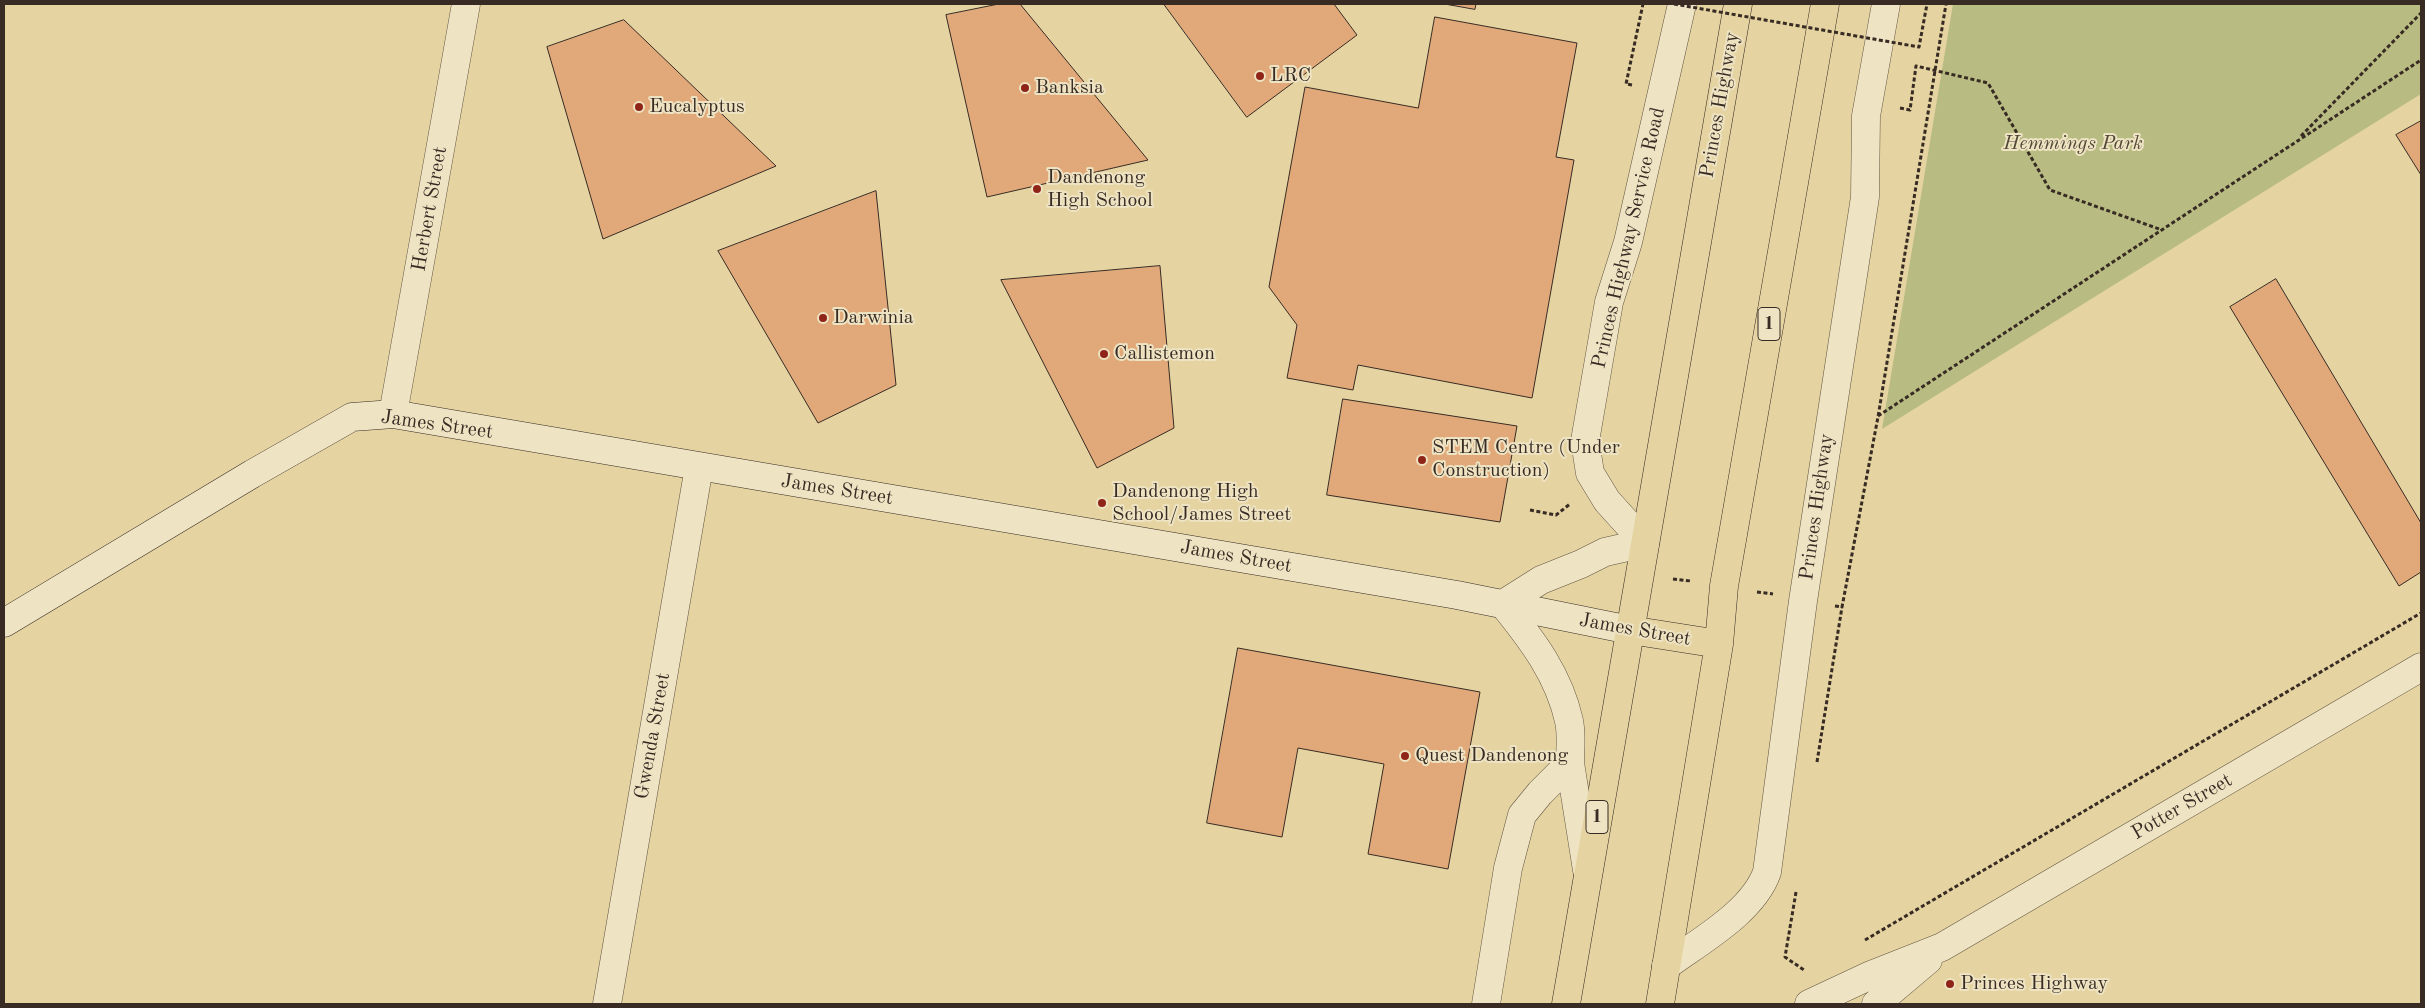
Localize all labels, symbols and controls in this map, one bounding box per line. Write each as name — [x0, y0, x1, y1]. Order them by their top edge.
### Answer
street label: Princes Highway — [1695, 30, 1745, 180]
place label: LRC — [1270, 64, 1311, 88]
marker: LRC — [1254, 70, 1266, 82]
place label: Banksia — [1035, 76, 1104, 100]
marker: Banksia — [1019, 82, 1031, 94]
place label: Eucalyptus — [649, 95, 745, 119]
marker: Eucalyptus — [633, 101, 645, 113]
street label: Princes Highway Service Road — [1587, 105, 1671, 371]
park label: Hemmings Park — [2003, 132, 2143, 156]
street label: Herbert Street — [407, 145, 453, 273]
place label: Dandenong High School — [1047, 166, 1153, 213]
marker: Dandenong High School — [1031, 183, 1043, 195]
place label: Darwinia — [833, 306, 914, 330]
road number: 1 — [1758, 308, 1780, 340]
marker: Darwinia — [817, 312, 829, 324]
place label: Callistemon — [1114, 342, 1215, 366]
marker: Callistemon — [1098, 348, 1110, 360]
street label: James Street — [379, 405, 495, 445]
street label: Princes Highway — [1795, 432, 1839, 582]
place label: STEM Centre (Under Construction) — [1432, 436, 1620, 483]
marker: STEM Centre (Under Construction) — [1416, 454, 1428, 466]
street label: James Street — [779, 469, 895, 511]
place label: Dandenong High School/James Street — [1112, 480, 1291, 527]
marker: Dandenong High School/James Street — [1096, 497, 1108, 509]
street label: James Street — [1178, 535, 1294, 579]
street label: James Street — [1577, 608, 1693, 652]
street label: Gwenda Street — [630, 671, 676, 801]
place label: Quest Dandenong — [1415, 744, 1568, 768]
marker: Quest Dandenong — [1399, 750, 1411, 762]
street label: Potter Street — [2127, 768, 2237, 846]
road number: 1 — [1586, 800, 1608, 834]
place label: Princes Highway — [1960, 972, 2108, 996]
marker: Princes Highway — [1944, 978, 1956, 990]

